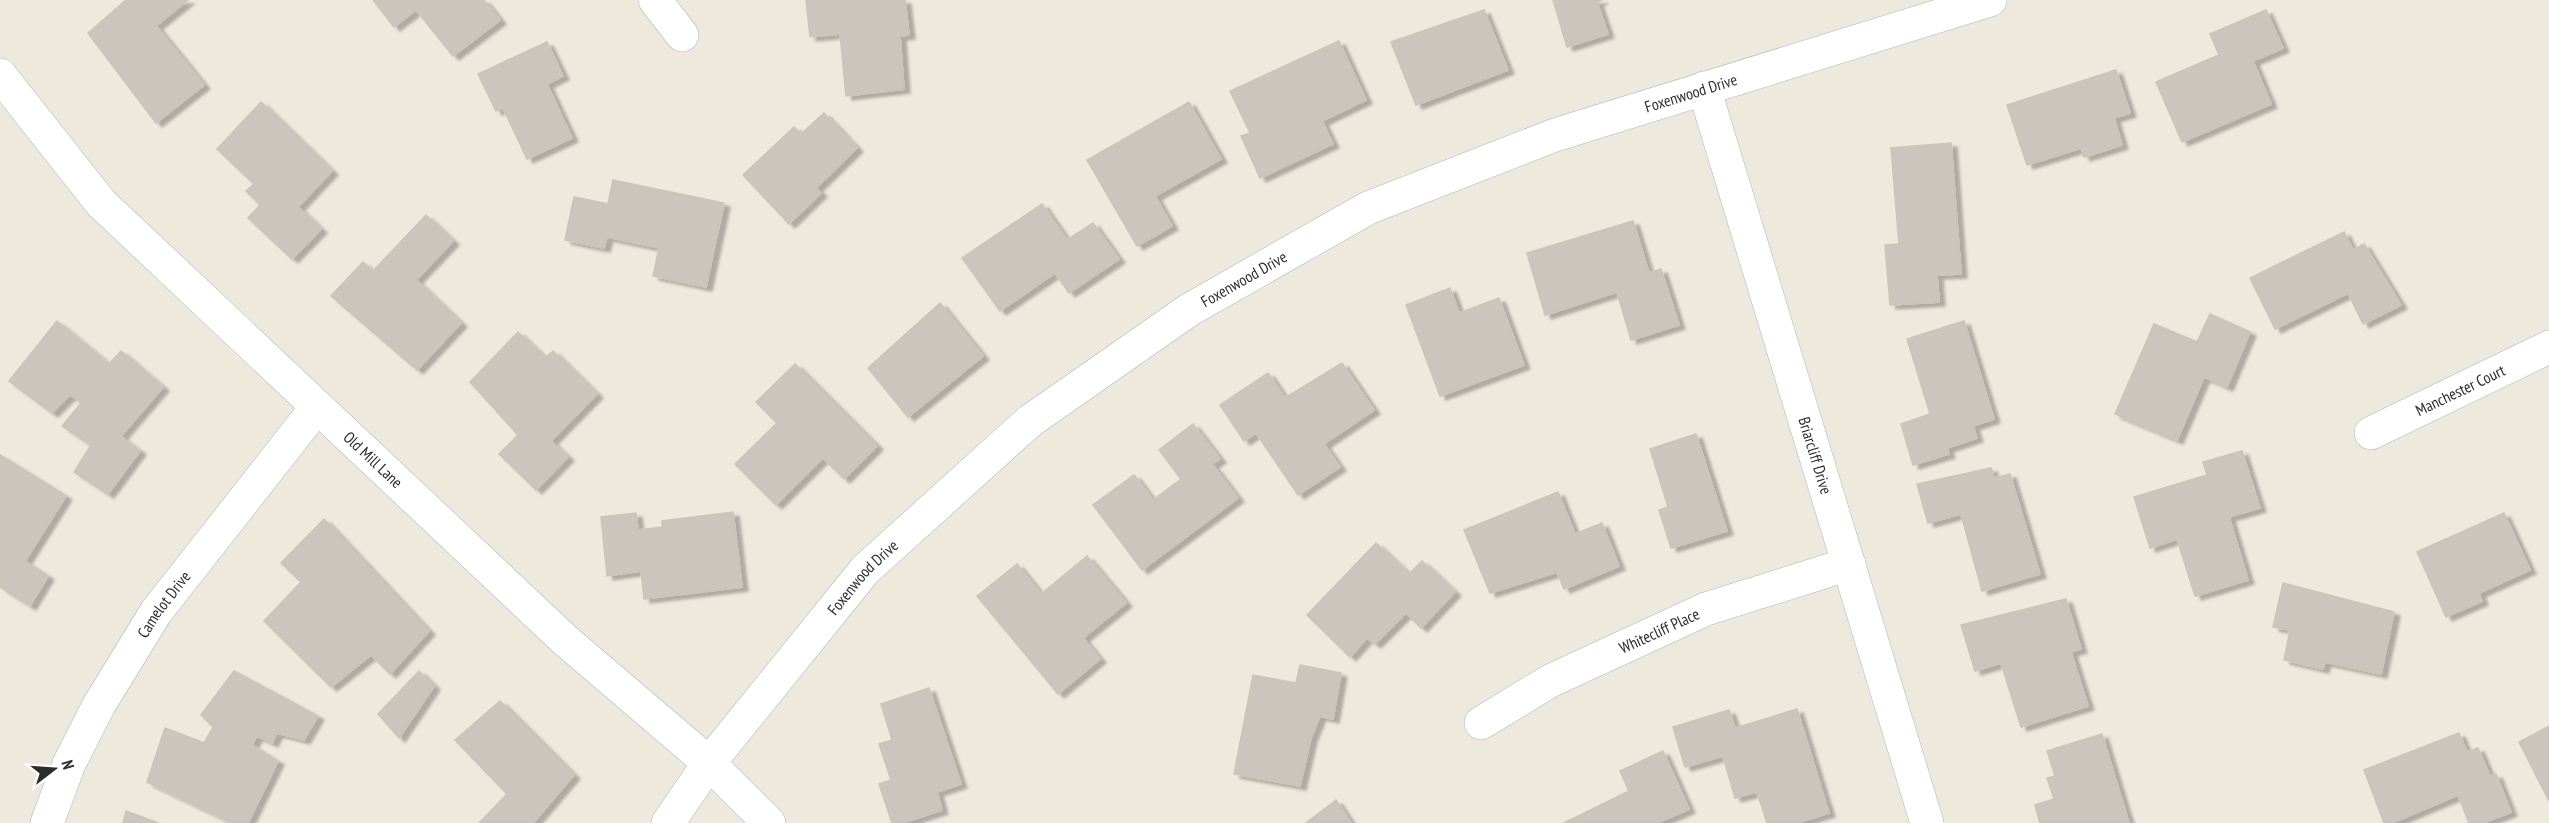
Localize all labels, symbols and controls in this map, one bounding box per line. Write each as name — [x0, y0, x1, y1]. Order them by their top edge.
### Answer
street label: Foxenwood Drive — [1642, 69, 1739, 117]
street label: Foxenwood Drive — [1197, 246, 1290, 311]
street label: Manchester Court — [2412, 360, 2509, 420]
street label: Briarcliff Drive — [1794, 414, 1837, 497]
street label: Old Mill Lane — [339, 427, 407, 492]
street label: Foxenwood Drive — [823, 535, 902, 619]
street label: Camelot Drive — [133, 567, 195, 641]
street label: Whitecliff Place — [1616, 604, 1702, 658]
north arrow — [24, 739, 84, 799]
text: N — [58, 758, 79, 772]

